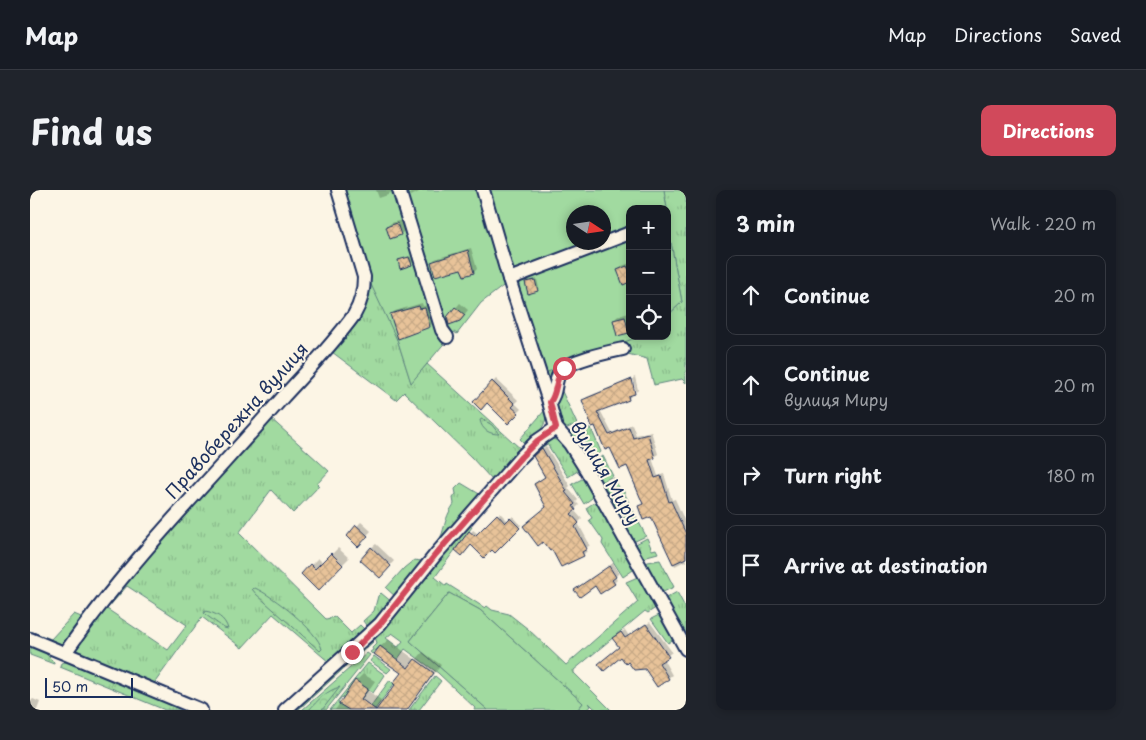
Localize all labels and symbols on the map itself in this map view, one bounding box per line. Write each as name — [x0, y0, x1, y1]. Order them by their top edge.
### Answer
north arrow — [566, 205, 611, 250]
street label: Правобережна вулиця — [158, 336, 314, 504]
route start — [553, 357, 576, 380]
street label: вулиця Миру — [565, 415, 648, 529]
route end — [341, 641, 364, 664]
scale bar — [45, 675, 132, 698]

